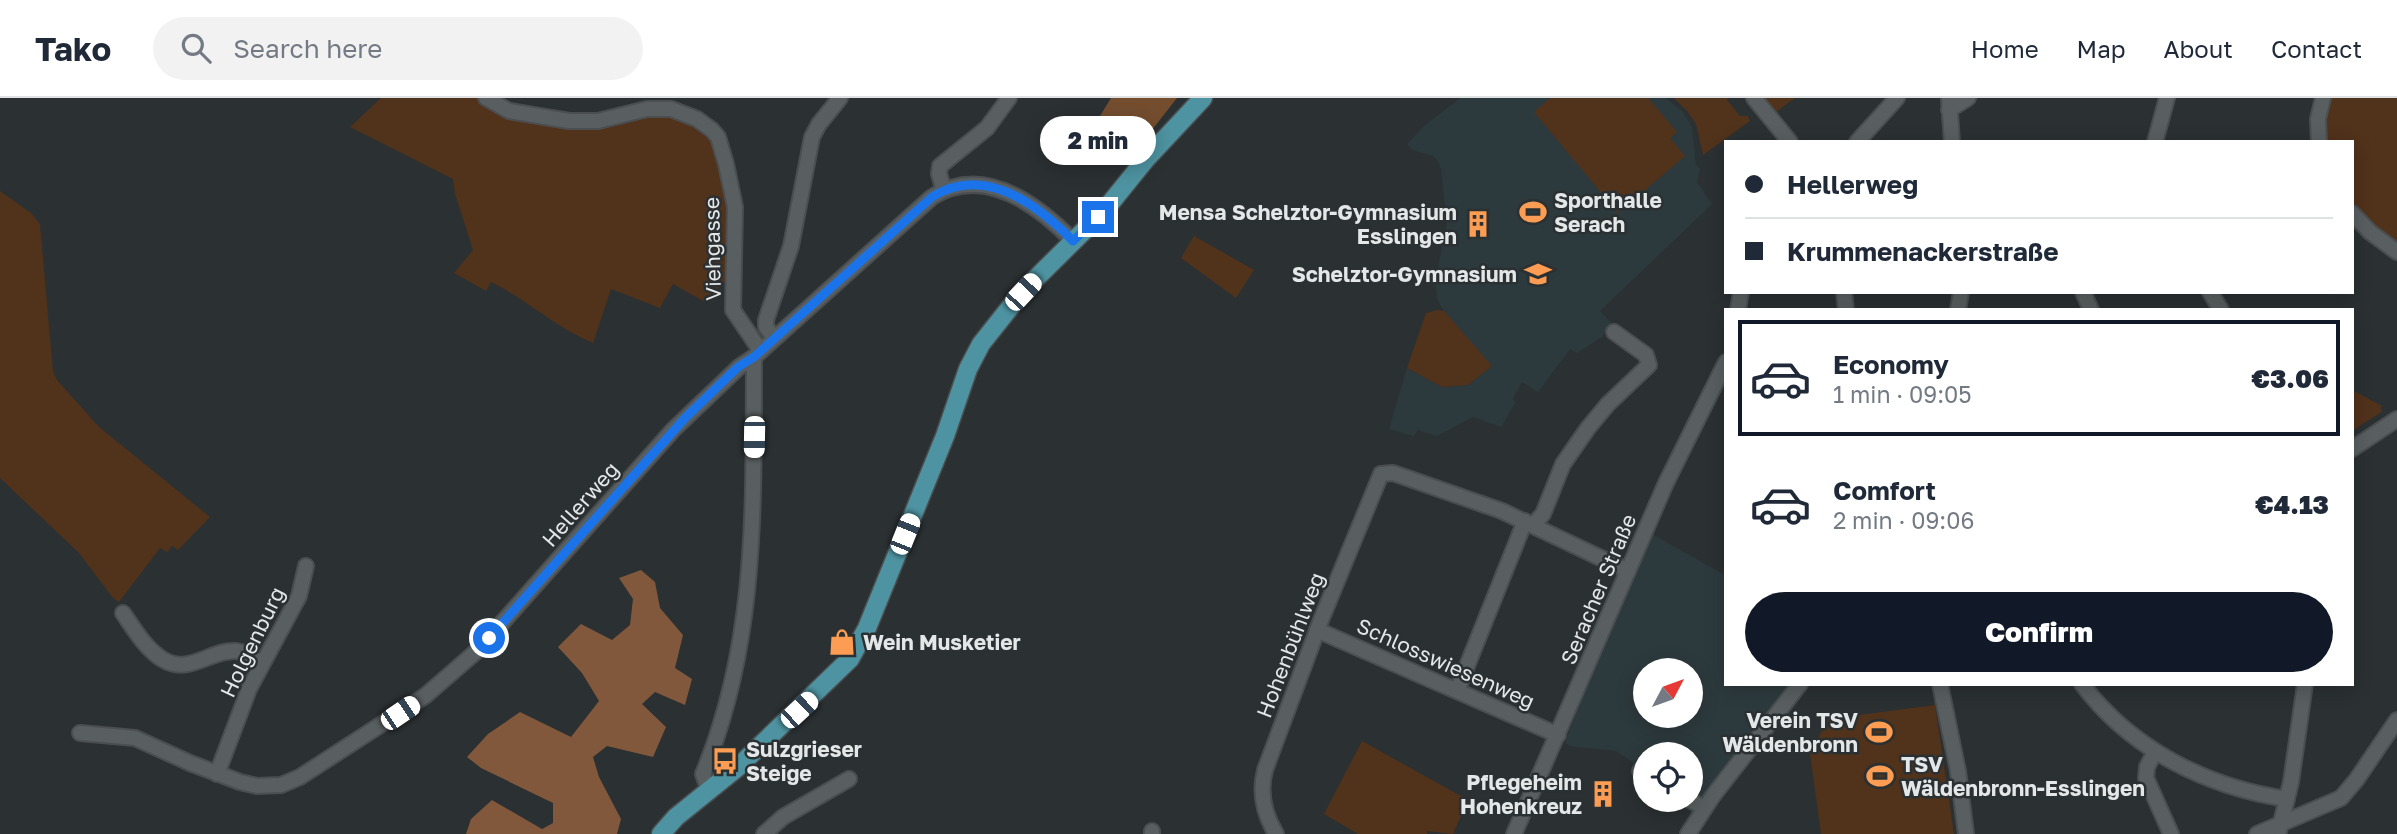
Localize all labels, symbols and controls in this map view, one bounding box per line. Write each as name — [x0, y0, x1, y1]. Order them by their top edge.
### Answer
search box — [153, 17, 643, 80]
text: Tako — [35, 29, 111, 68]
icon: search — [177, 29, 215, 67]
text: Search here — [233, 33, 382, 64]
text: Home — [1971, 34, 2039, 63]
text: Map — [2077, 34, 2126, 63]
text: About — [2164, 34, 2233, 63]
text: Contact — [2271, 34, 2362, 63]
callout: 2 min — [1040, 116, 1156, 164]
text: 2 min — [1068, 126, 1128, 154]
text: Hellerweg — [1787, 169, 1918, 200]
place label: Sporthalle Serach — [1554, 187, 1662, 237]
street label: Viehgasse — [698, 197, 726, 301]
sports icon: Sporthalle Serach — [1518, 197, 1548, 227]
place label: Mensa Schelztor-Gymnasium Esslingen — [1159, 199, 1457, 249]
route end — [1082, 201, 1114, 233]
building icon: Mensa Schelztor-Gymnasium Esslingen — [1463, 209, 1493, 239]
text: Krummenackerstraße — [1787, 236, 2059, 267]
school or university icon: Schelztor-Gymnasium — [1523, 259, 1553, 289]
place label: Schelztor-Gymnasium — [1292, 261, 1517, 287]
car — [1001, 269, 1046, 315]
icon: car — [1749, 347, 1812, 410]
text: Economy — [1833, 349, 1949, 380]
text: €3.06 — [2251, 363, 2329, 394]
text: 1 min · 09:05 — [1833, 380, 1972, 408]
car — [744, 416, 765, 458]
street label: Hellerweg — [536, 456, 624, 552]
icon: car — [1749, 473, 1812, 536]
text: Comfort — [1833, 475, 1936, 506]
text: €4.13 — [2255, 489, 2329, 520]
text: 2 min · 09:06 — [1833, 506, 1974, 534]
street label: Seracher Straße — [1555, 510, 1641, 668]
car — [888, 511, 923, 557]
street label: Hohenbühlweg — [1250, 569, 1330, 721]
street label: Holgenburg — [214, 583, 290, 701]
button: Confirm — [1745, 592, 2333, 672]
street label: Schlosswiesenweg — [1353, 612, 1539, 714]
route start — [473, 622, 505, 654]
shop icon: Wein Musketier — [827, 627, 857, 657]
place label: Wein Musketier — [863, 629, 1021, 655]
north arrow — [1633, 658, 1703, 728]
map controls — [1633, 658, 1703, 812]
car — [777, 688, 822, 732]
car — [377, 693, 424, 733]
place label: Verein TSV Wäldenbronn — [1722, 707, 1858, 757]
sports icon: Verein TSV Wäldenbronn — [1864, 717, 1894, 747]
place label: Sulzgrieser Steige — [746, 736, 862, 786]
button: locate — [1633, 742, 1703, 812]
bus stop icon: Sulzgrieser Steige — [710, 746, 740, 776]
place label: TSV Wäldenbronn-Esslingen — [1901, 751, 2145, 801]
sports icon: TSV Wäldenbronn-Esslingen — [1865, 761, 1895, 791]
place label: Pflegeheim Hohenkreuz — [1460, 769, 1582, 819]
building icon: Pflegeheim Hohenkreuz — [1588, 779, 1618, 809]

